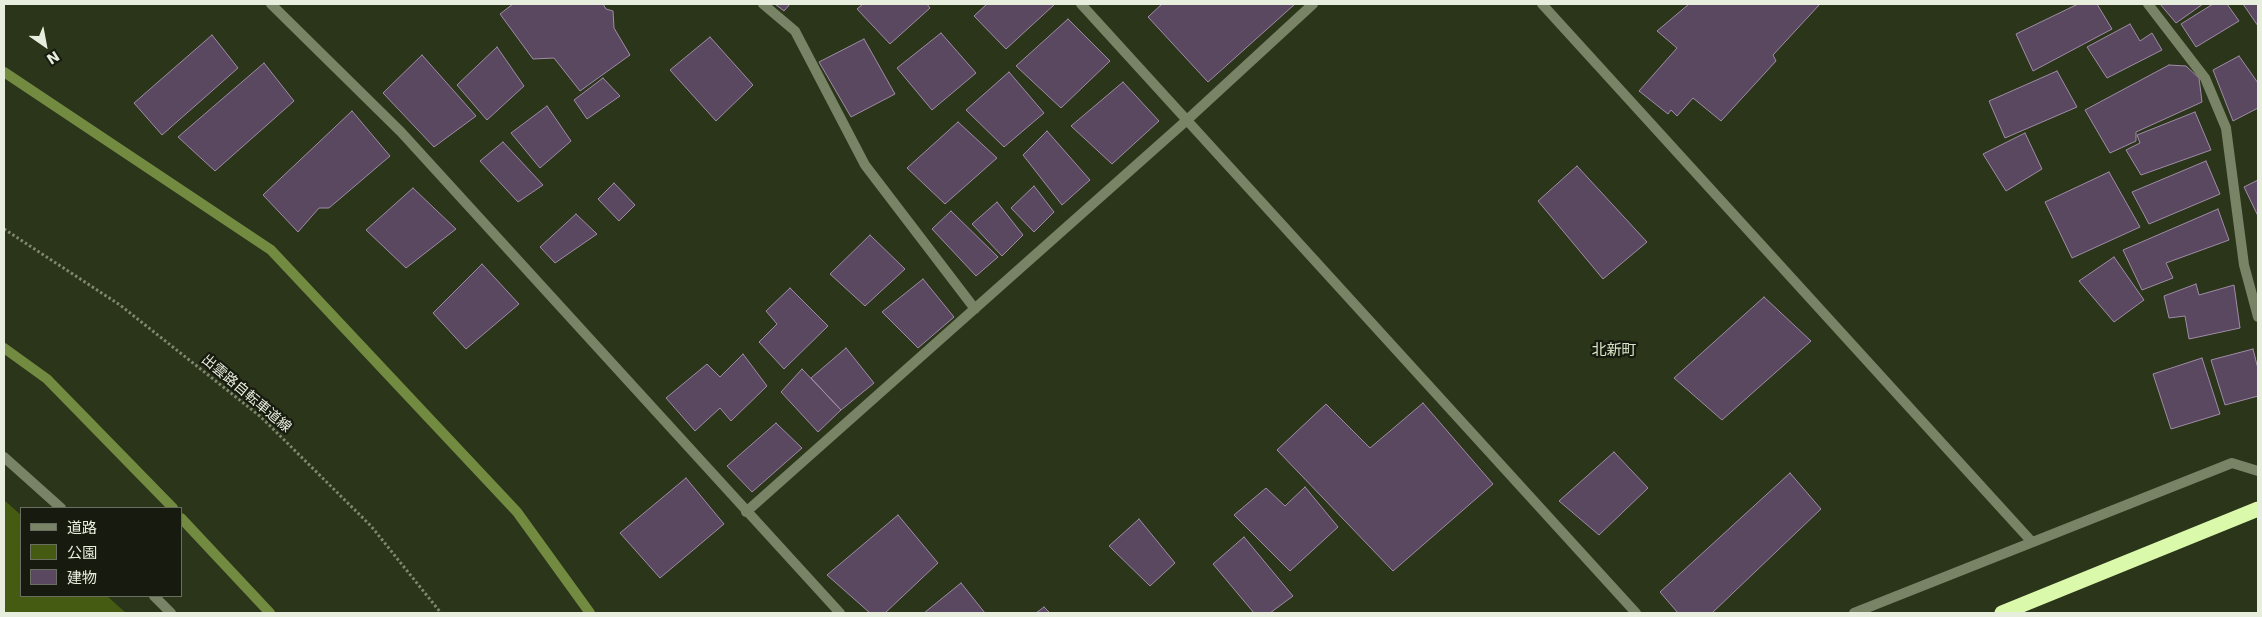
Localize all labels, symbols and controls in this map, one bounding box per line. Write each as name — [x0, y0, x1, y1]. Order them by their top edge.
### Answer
north arrow — [20, 20, 70, 70]
text: N — [44, 48, 62, 67]
district label: 北新町 — [1592, 342, 1636, 360]
street label: 出雲路自転車道線 — [198, 352, 294, 436]
legend — [20, 507, 182, 597]
text: 道路 — [67, 519, 97, 537]
text: 公園 — [67, 544, 97, 562]
text: 建物 — [67, 569, 97, 587]

